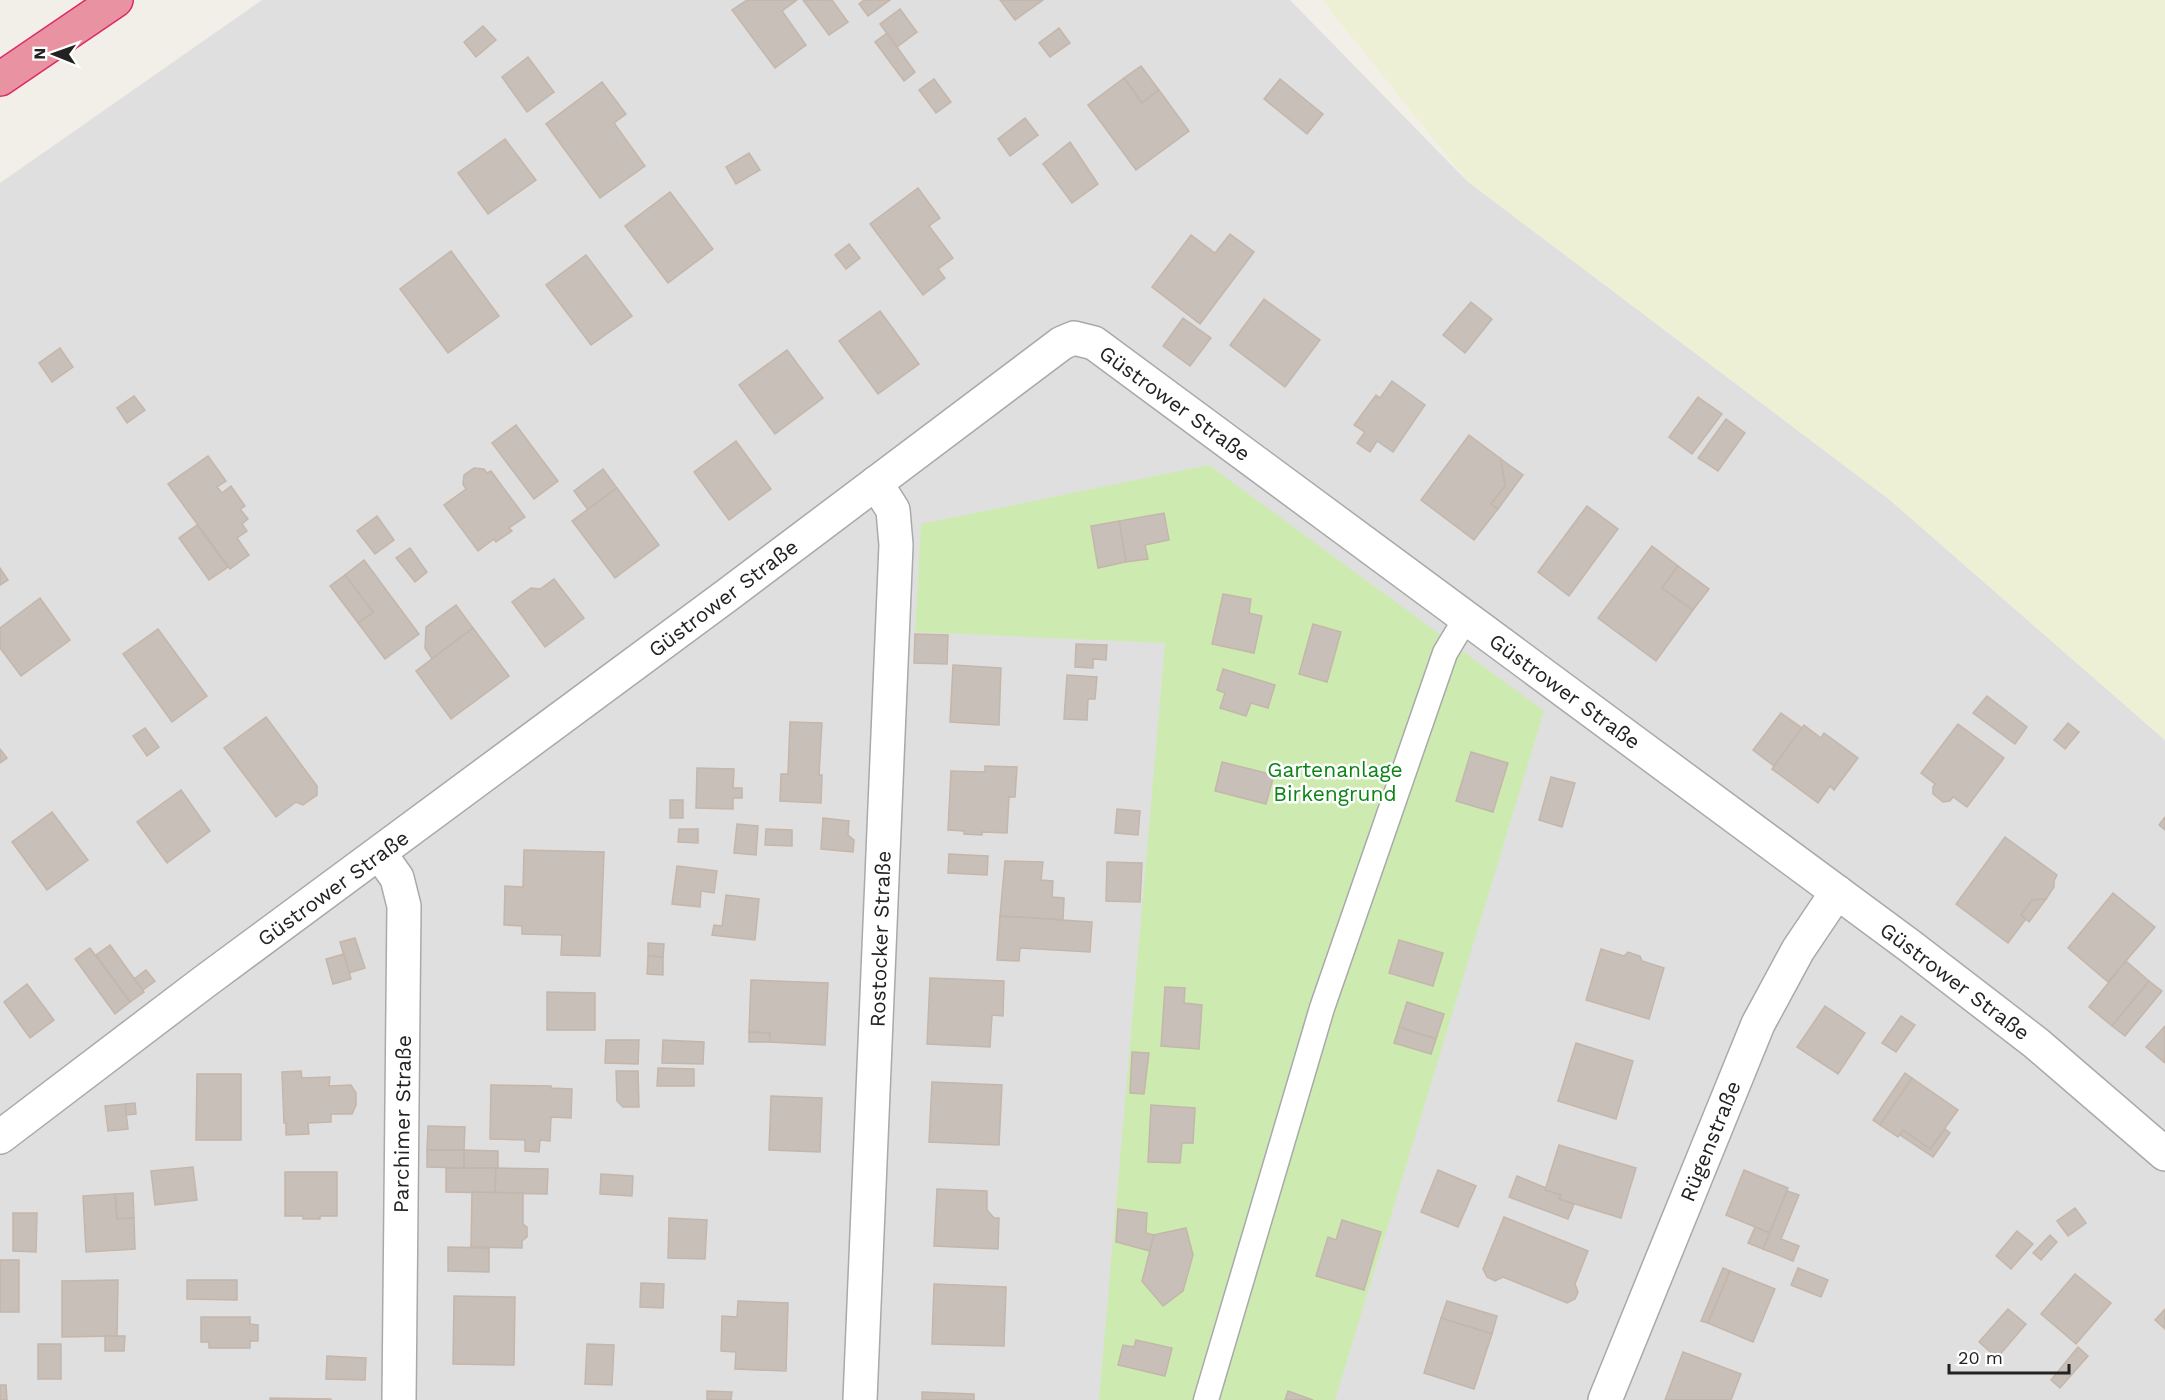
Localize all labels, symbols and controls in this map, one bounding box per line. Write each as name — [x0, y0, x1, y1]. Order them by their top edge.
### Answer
north arrow — [24, 24, 84, 84]
text: N — [30, 48, 49, 60]
street label: Güstrower Straße — [1095, 340, 1255, 466]
street label: Güstrower Straße — [643, 534, 803, 662]
street label: Güstrower Straße — [1485, 628, 1645, 754]
park label: Gartenanlage Birkengrund — [1267, 757, 1403, 806]
street label: Güstrower Straße — [253, 825, 413, 951]
street label: Rostocker Straße — [864, 850, 896, 1028]
street label: Güstrower Straße — [1875, 917, 2035, 1045]
street label: Parchimer Straße — [388, 1035, 416, 1213]
street label: Rügenstraße — [1674, 1077, 1746, 1205]
scale bar — [1949, 1337, 2069, 1375]
text: 20 m — [1958, 1347, 2003, 1368]

